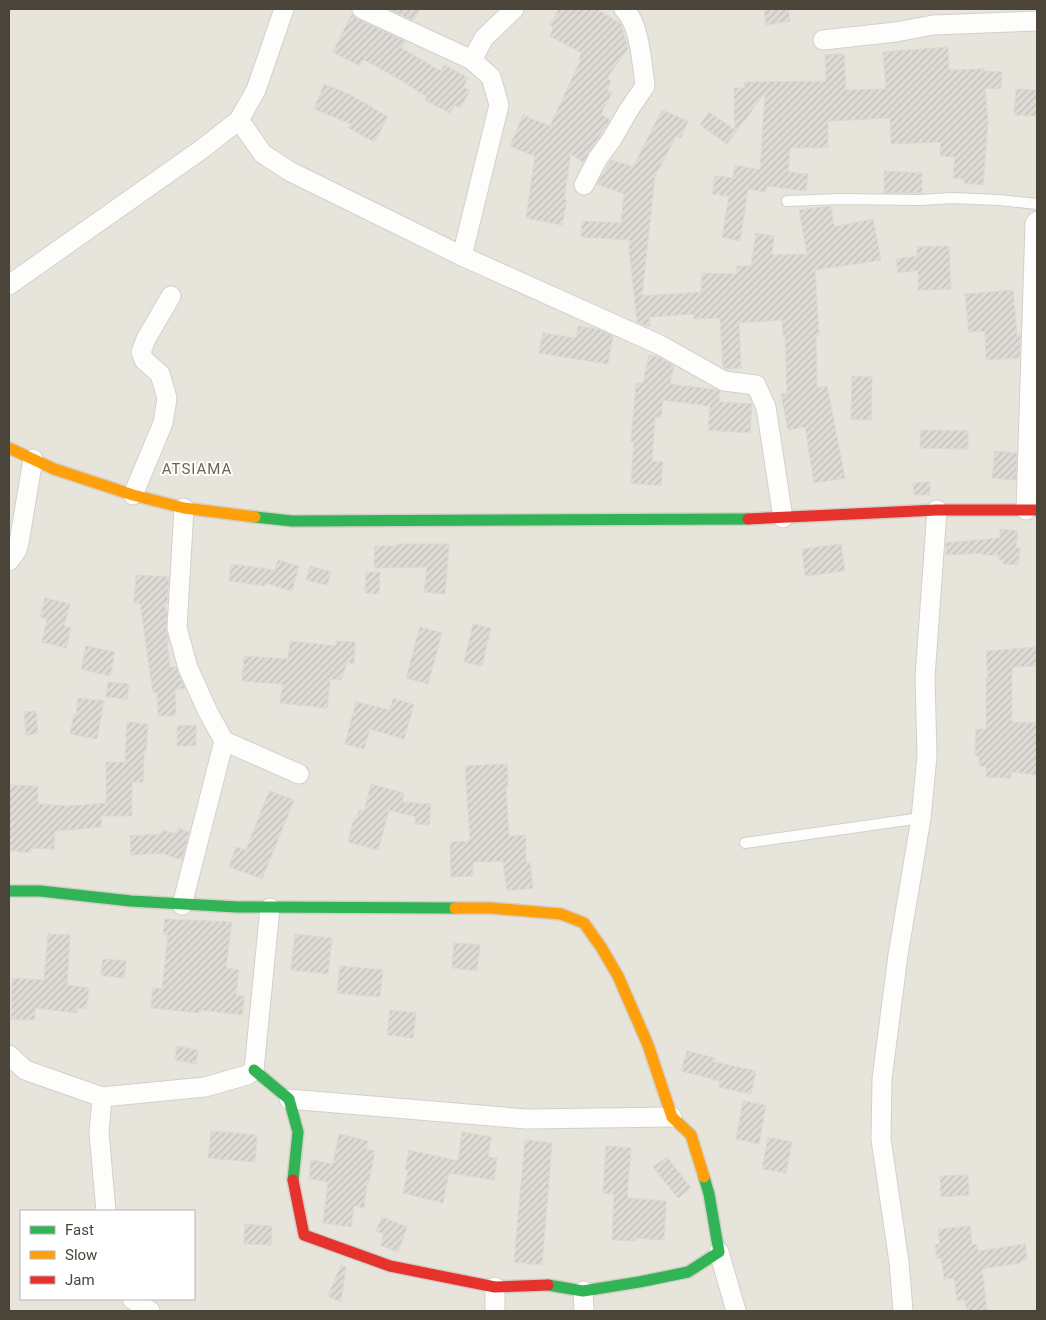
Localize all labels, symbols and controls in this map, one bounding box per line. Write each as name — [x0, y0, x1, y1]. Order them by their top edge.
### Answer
district label: ATSIAMA — [162, 460, 232, 478]
legend — [20, 1210, 195, 1300]
text: Fast — [65, 1221, 94, 1239]
text: Slow — [65, 1246, 97, 1264]
text: Jam — [65, 1271, 95, 1289]

